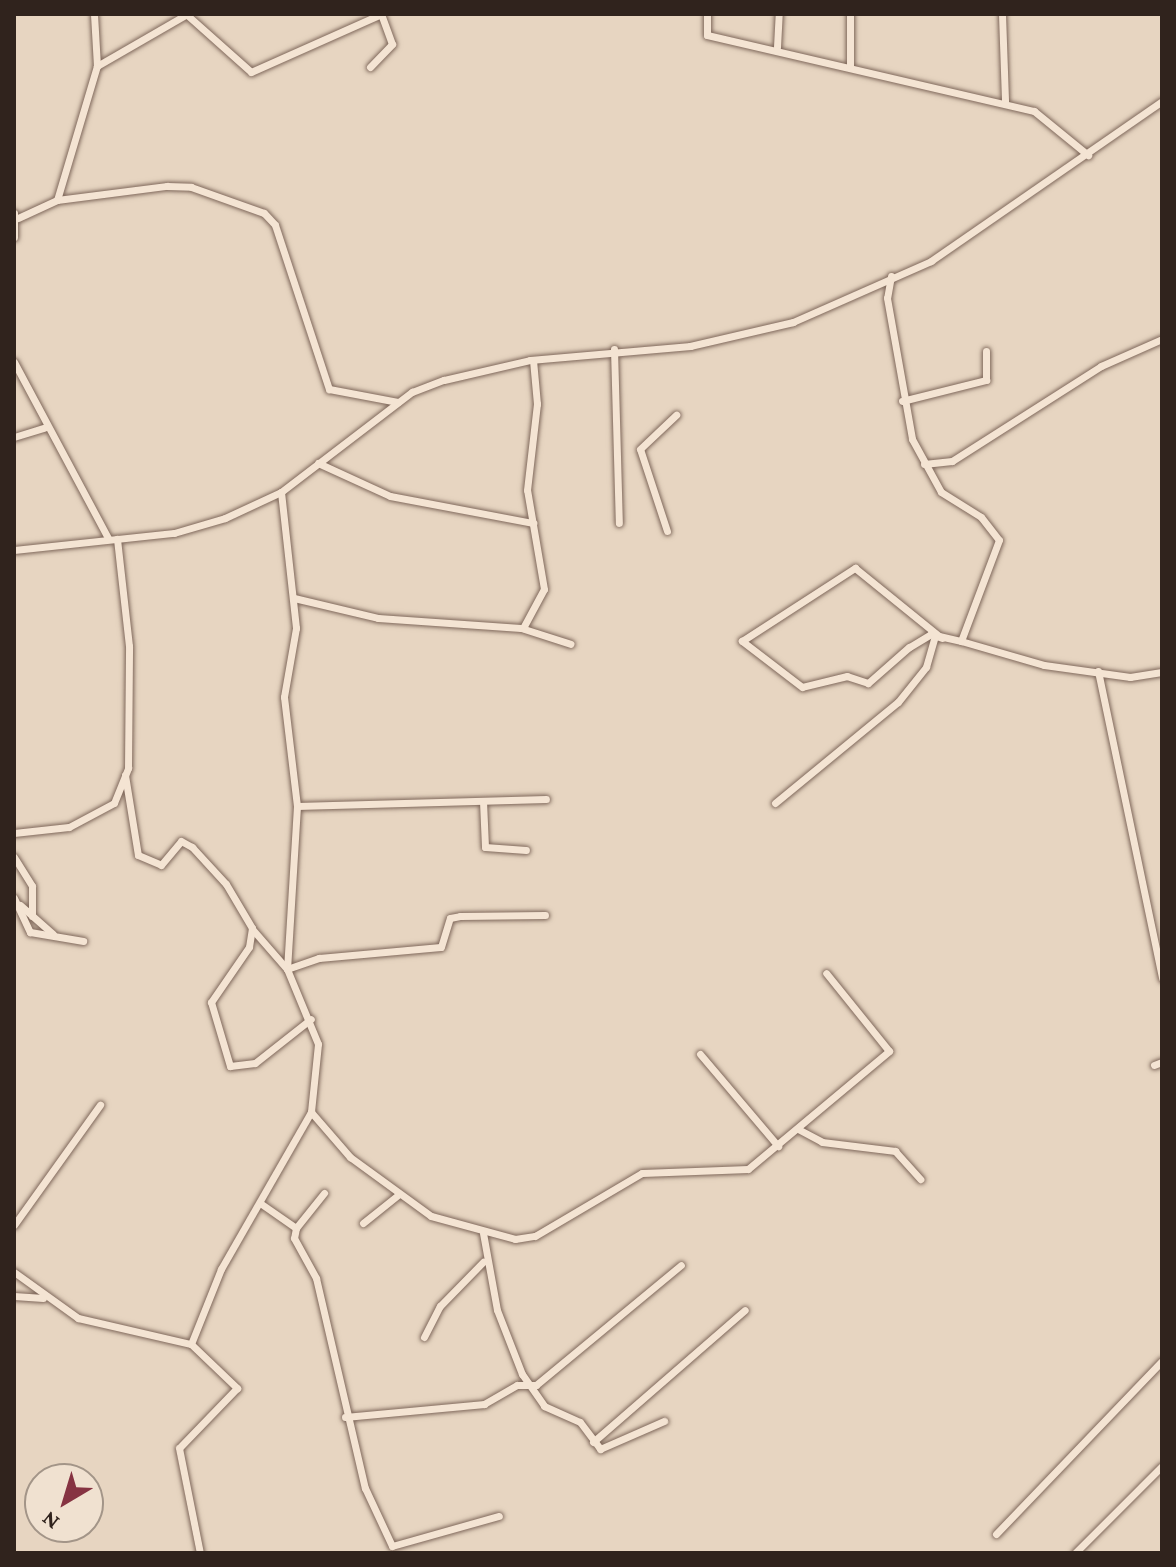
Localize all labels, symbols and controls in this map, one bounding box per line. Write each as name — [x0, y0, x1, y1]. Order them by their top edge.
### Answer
north arrow — [24, 1463, 104, 1543]
text: N — [37, 1506, 64, 1535]

